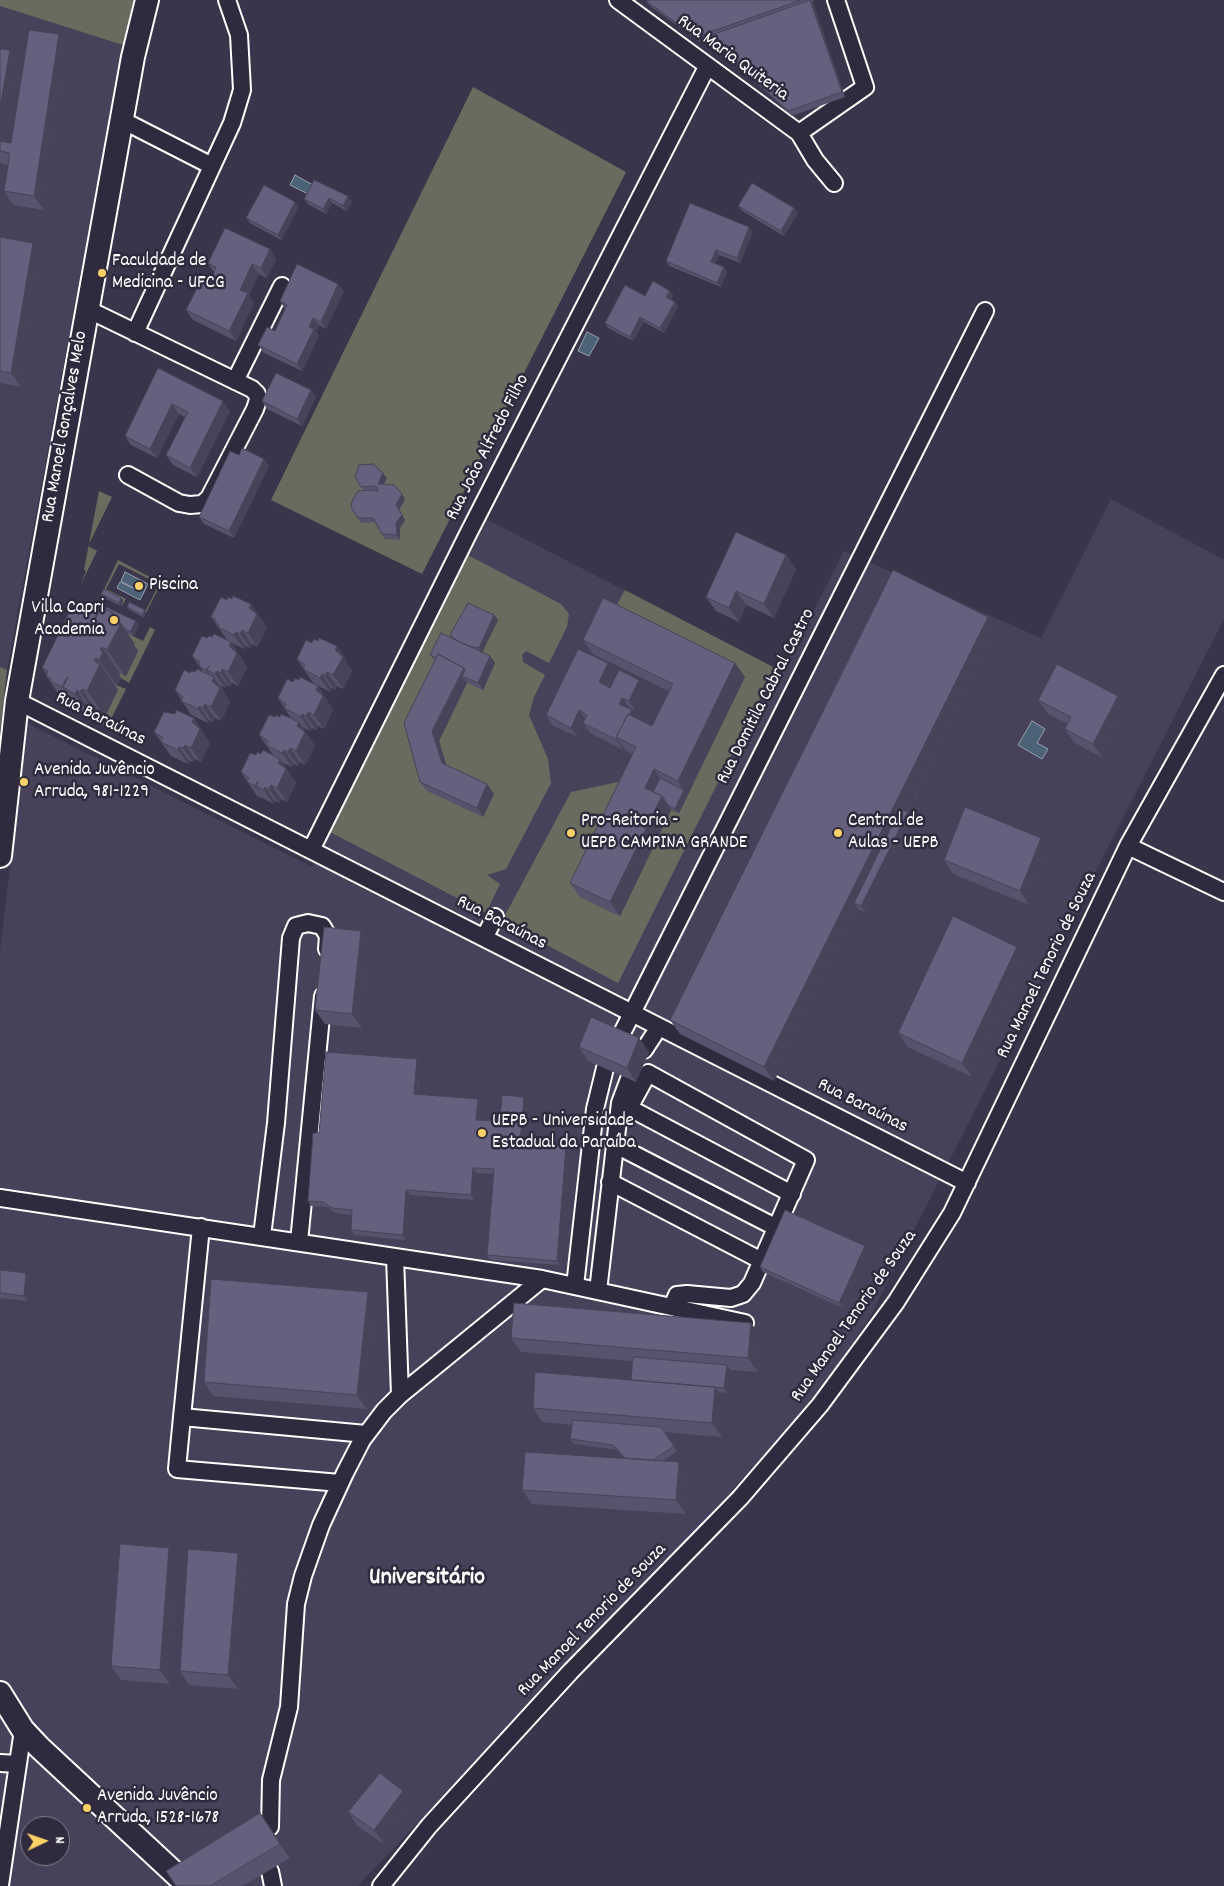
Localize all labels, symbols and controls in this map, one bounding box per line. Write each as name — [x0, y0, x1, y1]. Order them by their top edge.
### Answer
street label: Rua Maria Quiteria — [672, 11, 792, 107]
place label: Faculdade de Medicina - UFCG — [112, 251, 224, 295]
marker: Faculdade de Medicina - UFCG — [96, 267, 108, 279]
street label: Rua Manoel Gonçalves Melo — [38, 329, 94, 525]
street label: Rua João Alfredo Filho — [442, 371, 536, 525]
place label: Piscina — [149, 575, 198, 597]
marker: Piscina — [133, 580, 145, 592]
place label: Villa Capri Academia — [31, 598, 104, 642]
street label: Rua Domitila Cabral Castro — [713, 605, 821, 789]
marker: Villa Capri Academia — [108, 614, 120, 626]
street label: Rua Baraúnas — [51, 687, 149, 753]
place label: Avenida Juvêncio Arruda, 981-1229 — [34, 760, 155, 804]
marker: Avenida Juvêncio Arruda, 981-1229 — [18, 776, 30, 788]
place label: Pro-Reitoria - UEPB CAMPINA GRANDE — [581, 811, 747, 855]
place label: Central de Aulas - UEPB — [848, 811, 939, 855]
marker: Pro-Reitoria - UEPB CAMPINA GRANDE — [565, 827, 577, 839]
marker: Central de Aulas - UEPB — [832, 827, 844, 839]
street label: Rua Manoel Tenorio de Souza — [993, 869, 1103, 1063]
street label: Rua Baraúnas — [452, 891, 550, 957]
street label: Rua Baraúnas — [813, 1074, 911, 1140]
place label: UEPB - Universidade Estadual da Paraíba — [492, 1111, 636, 1155]
marker: UEPB - Universidade Estadual da Paraíba — [476, 1127, 488, 1139]
street label: Rua Manoel Tenorio de Souza — [787, 1227, 923, 1407]
street label: Rua Manoel Tenorio de Souza — [514, 1540, 672, 1702]
district label: Universitário — [369, 1566, 485, 1594]
place label: Avenida Juvêncio Arruda, 1528-1678 — [97, 1786, 219, 1830]
marker: Avenida Juvêncio Arruda, 1528-1678 — [81, 1802, 93, 1814]
north arrow — [20, 1816, 70, 1866]
text: N — [49, 1836, 69, 1844]

